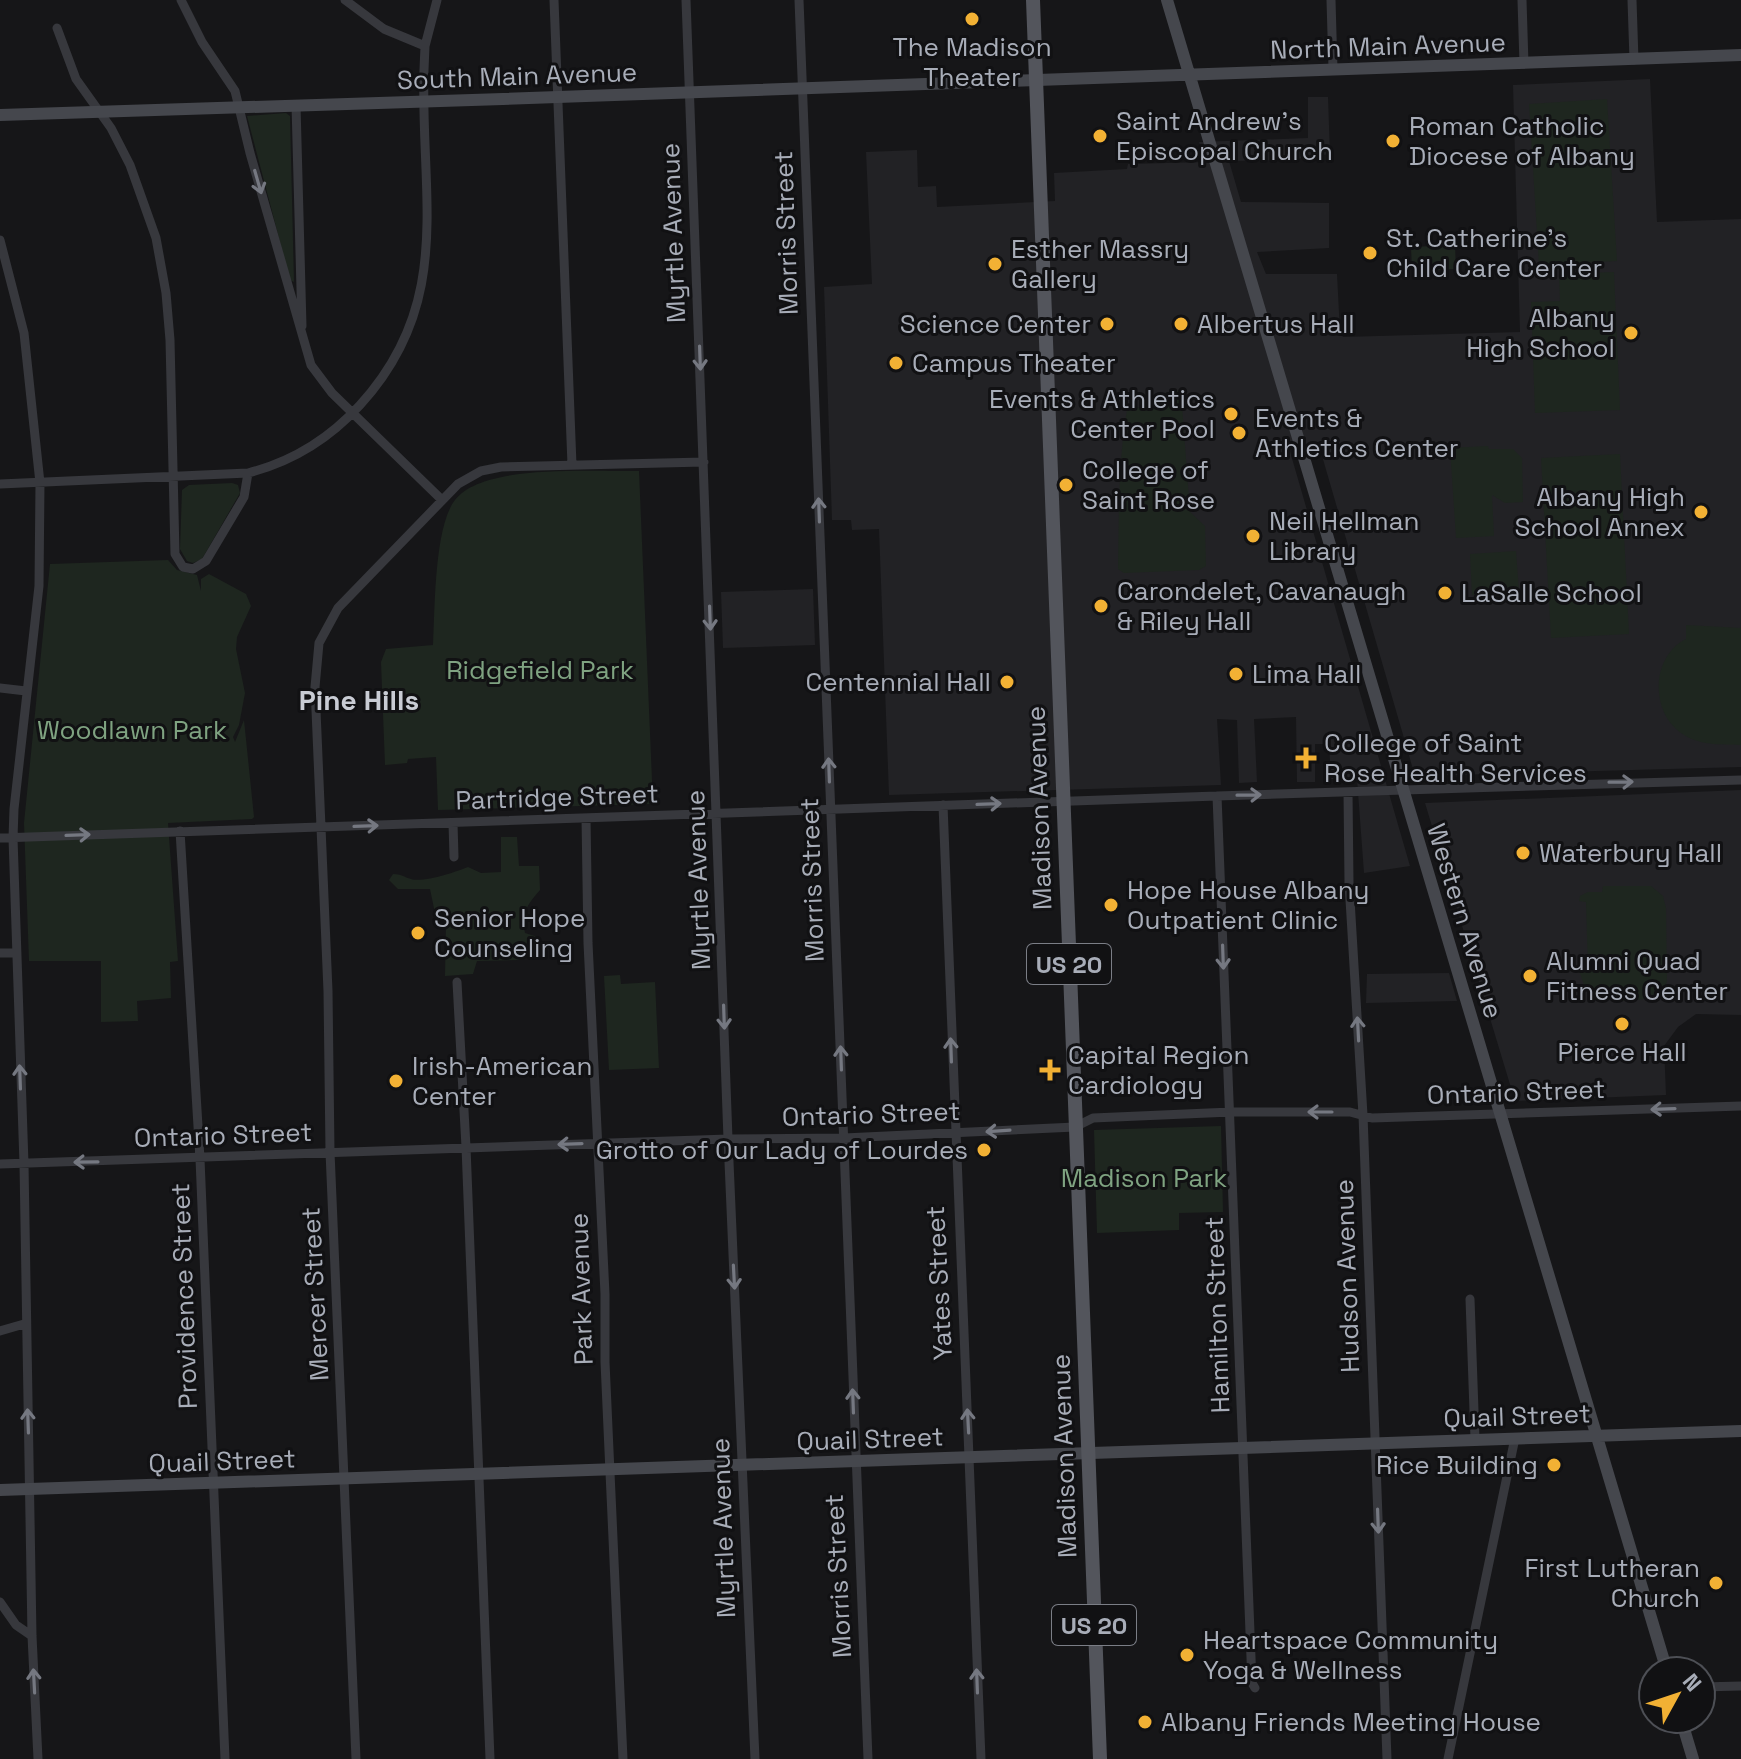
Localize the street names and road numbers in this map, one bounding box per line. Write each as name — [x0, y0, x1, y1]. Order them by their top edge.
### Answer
street label: North Main Avenue — [1270, 25, 1506, 67]
street label: South Main Avenue — [396, 55, 638, 97]
street label: Myrtle Avenue — [653, 142, 693, 324]
street label: Morris Street — [766, 150, 806, 316]
street label: Madison Avenue — [1018, 705, 1060, 911]
street label: Partridge Street — [455, 776, 659, 818]
street label: Myrtle Avenue — [678, 789, 718, 971]
street label: Morris Street — [792, 797, 832, 963]
street label: Western Avenue — [1419, 819, 1511, 1023]
road number: US 20 — [1027, 944, 1111, 984]
street label: Ontario Street — [1426, 1072, 1606, 1112]
street label: Ontario Street — [781, 1094, 961, 1134]
street label: Ontario Street — [133, 1115, 313, 1155]
street label: Hudson Avenue — [1327, 1179, 1367, 1373]
street label: Providence Street — [163, 1182, 205, 1410]
street label: Yates Street — [918, 1205, 960, 1361]
street label: Mercer Street — [293, 1206, 337, 1382]
street label: Park Avenue — [561, 1212, 601, 1366]
street label: Hamilton Street — [1197, 1216, 1237, 1414]
street label: Madison Avenue — [1043, 1353, 1085, 1559]
street label: Quail Street — [1443, 1396, 1591, 1436]
street label: Quail Street — [796, 1419, 944, 1459]
street label: Myrtle Avenue — [703, 1437, 743, 1619]
street label: Quail Street — [148, 1441, 296, 1481]
street label: Morris Street — [817, 1493, 859, 1659]
road number: US 20 — [1052, 1605, 1136, 1645]

